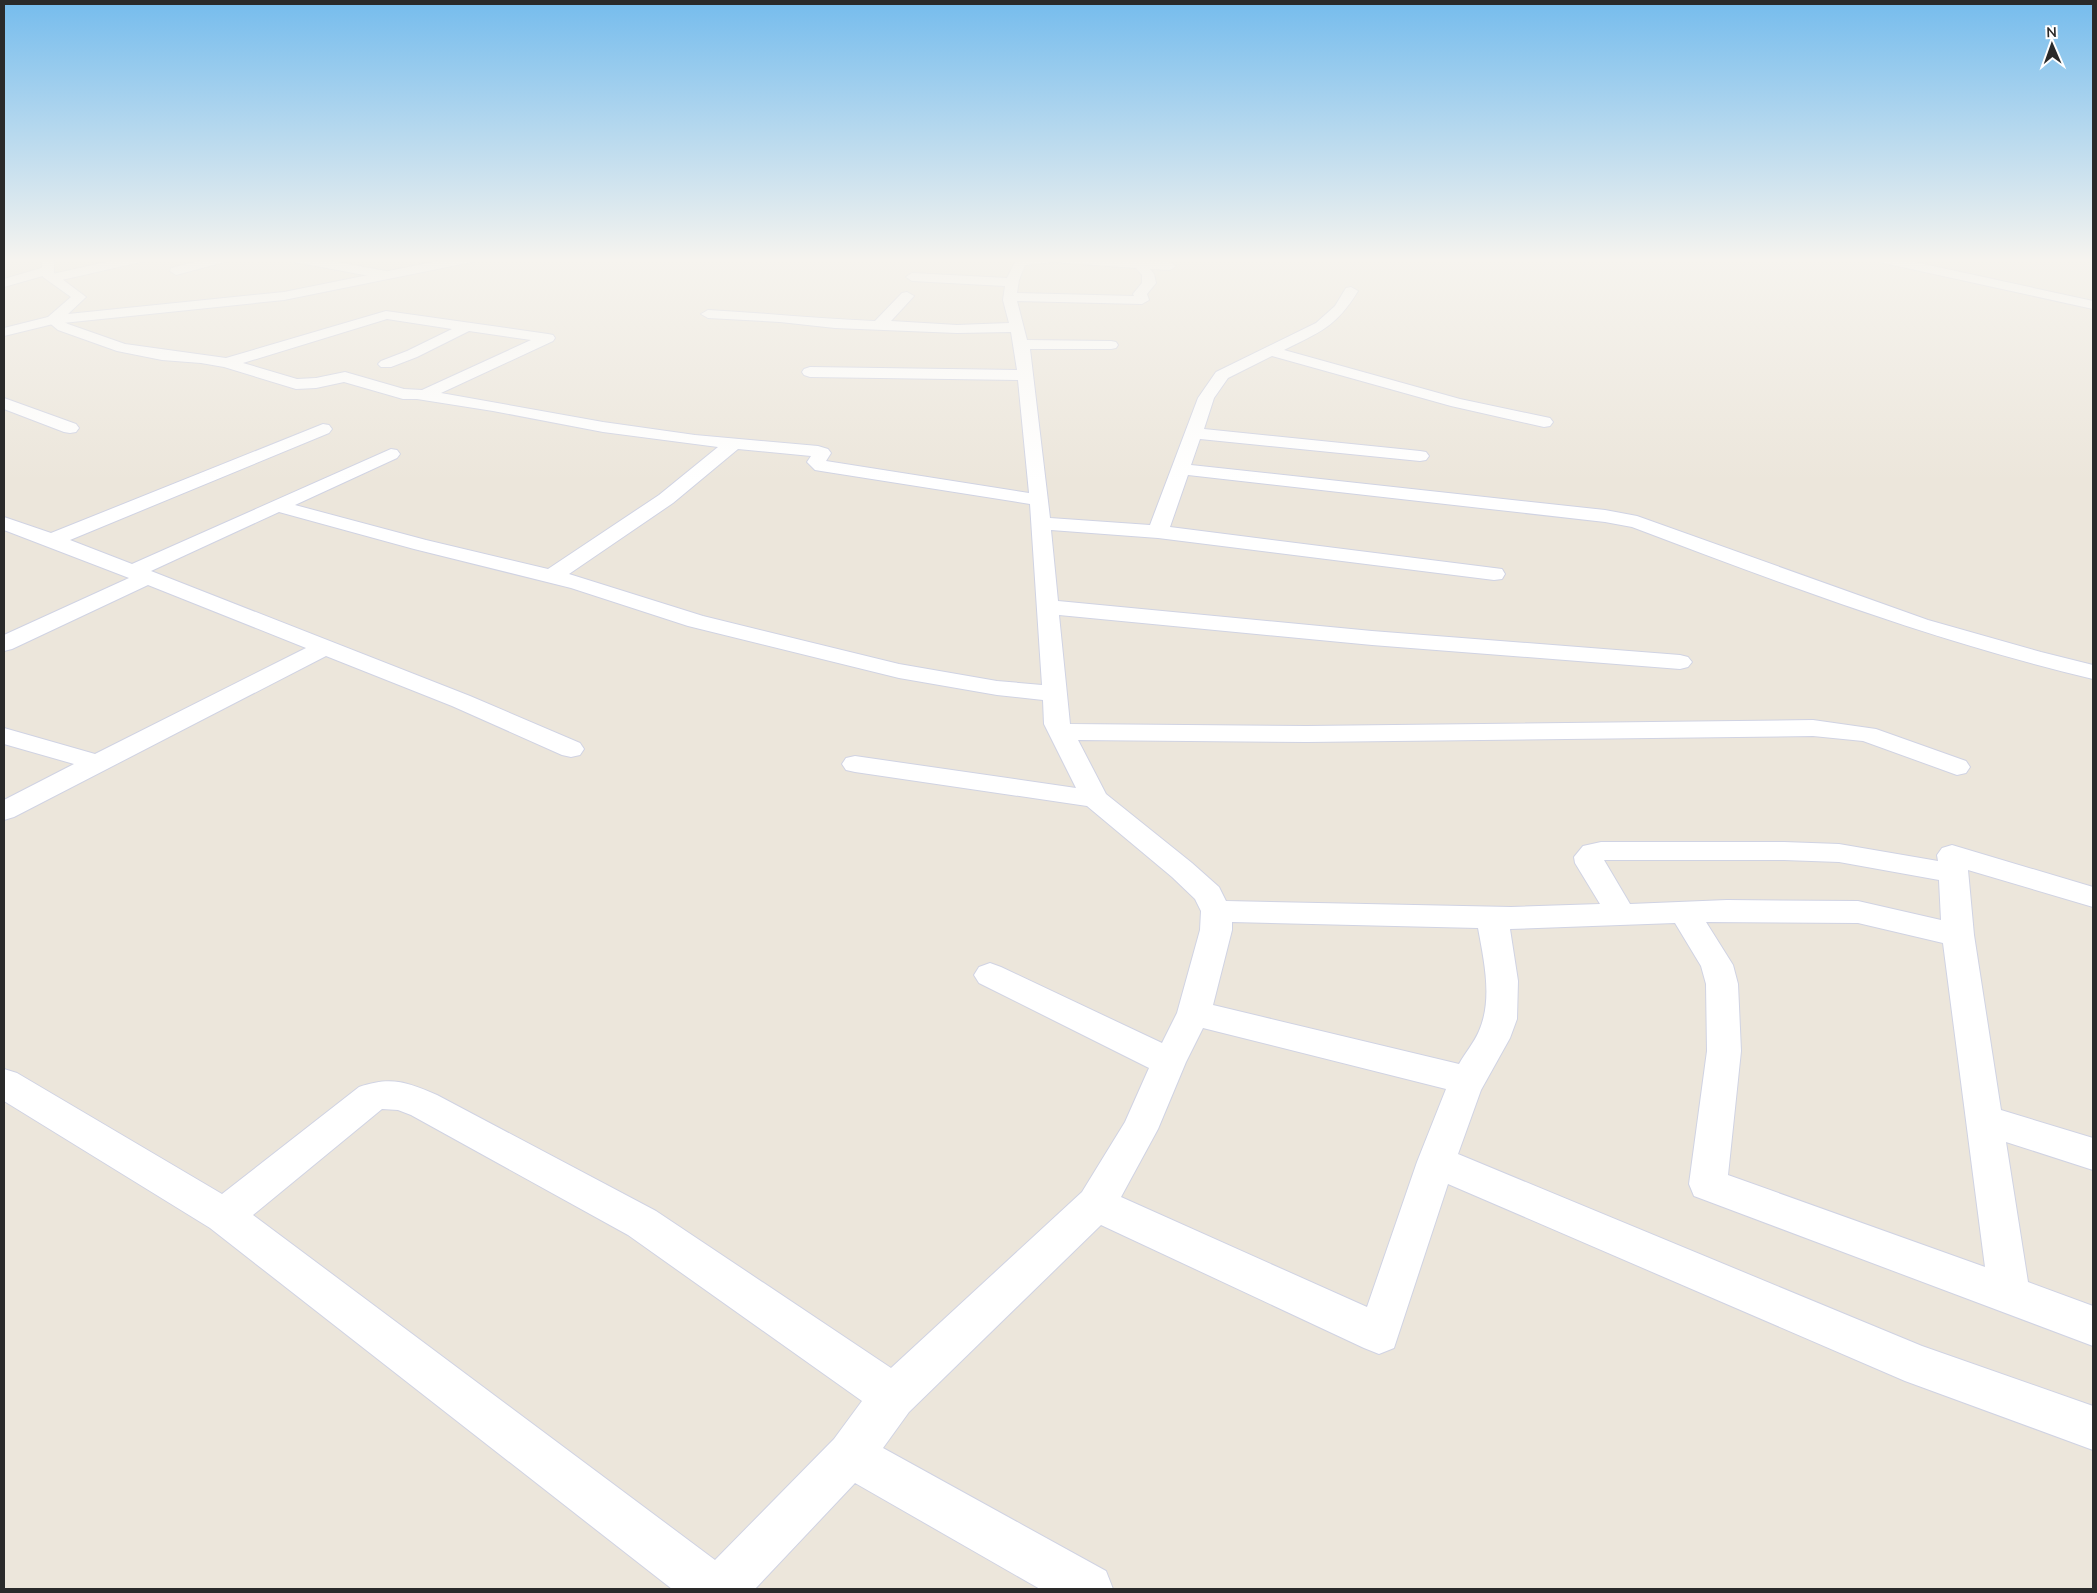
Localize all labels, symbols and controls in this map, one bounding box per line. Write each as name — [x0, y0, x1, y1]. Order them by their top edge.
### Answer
north arrow — [2027, 20, 2077, 70]
text: N — [2046, 23, 2057, 42]

